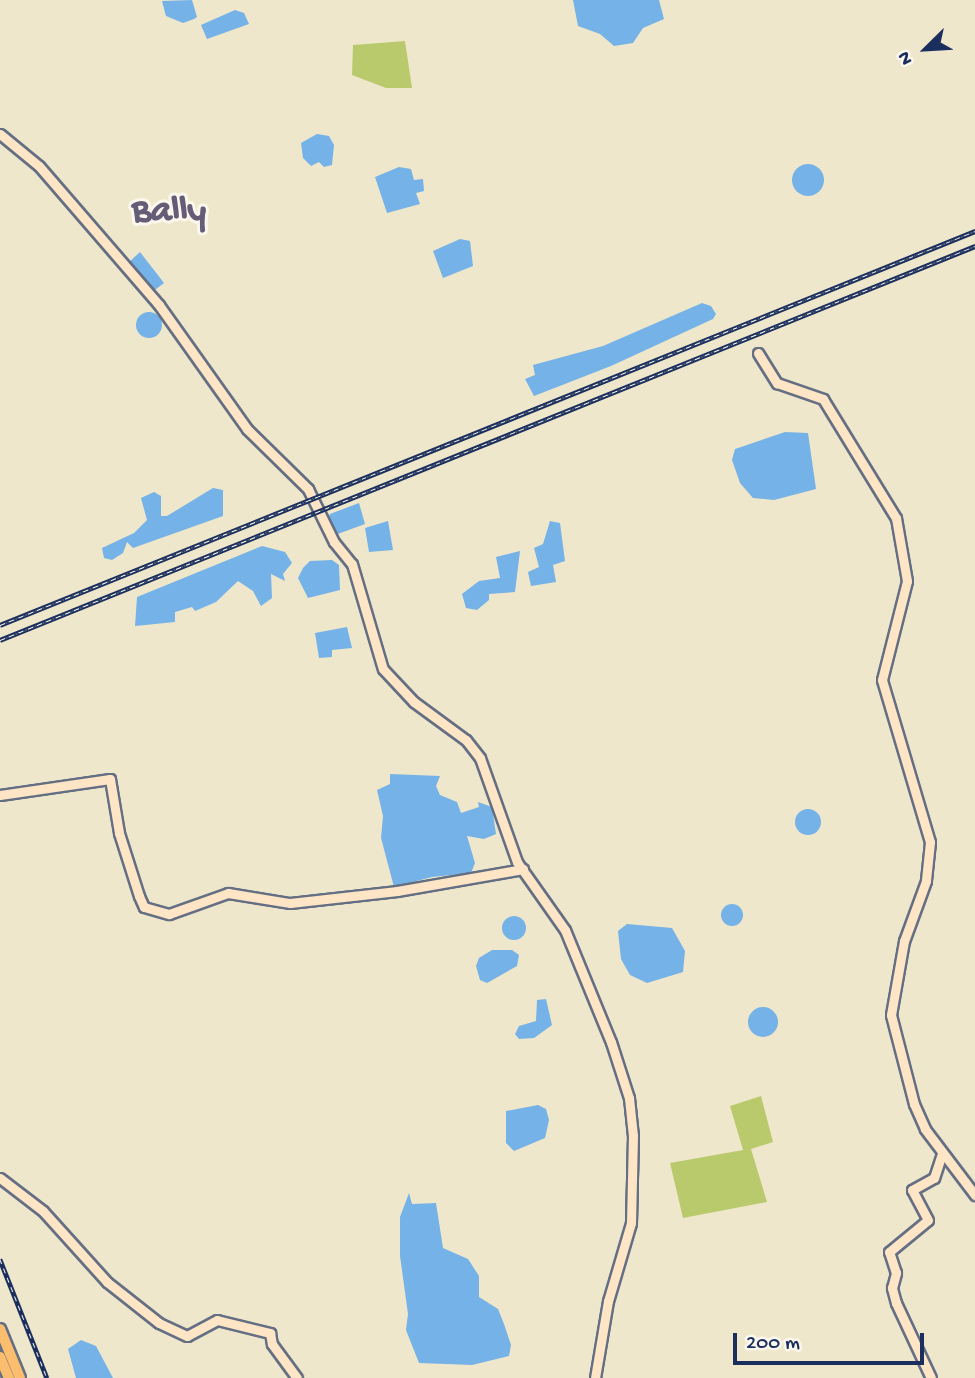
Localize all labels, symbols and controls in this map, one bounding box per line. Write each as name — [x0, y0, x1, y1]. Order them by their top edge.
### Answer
north arrow — [891, 14, 961, 84]
text: N — [893, 47, 919, 68]
district label: Bally — [132, 190, 206, 234]
scale bar — [737, 1318, 928, 1362]
text: 200 m — [746, 1332, 800, 1357]

